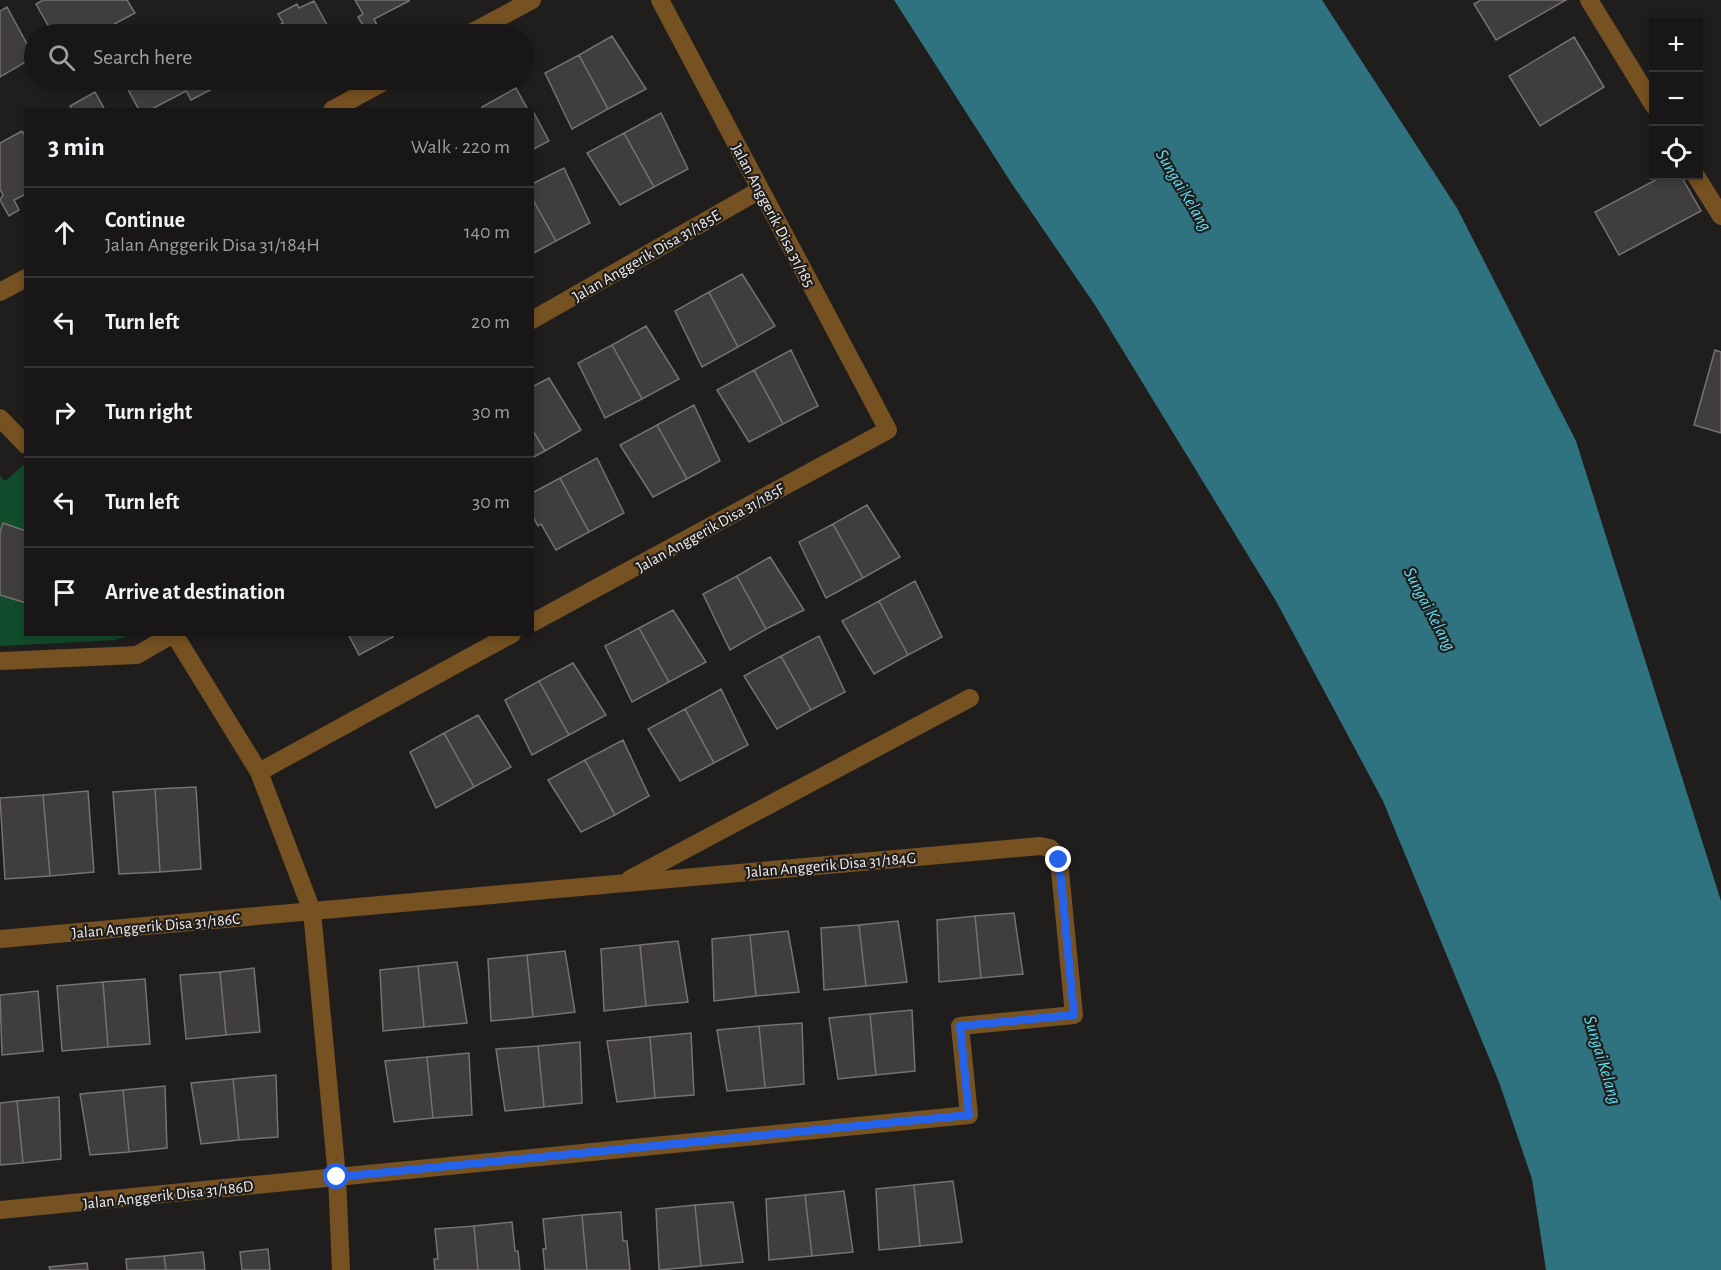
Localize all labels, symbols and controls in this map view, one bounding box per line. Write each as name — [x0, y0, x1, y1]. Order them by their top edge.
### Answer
map controls — [1649, 18, 1703, 180]
button: + — [1649, 18, 1703, 72]
search box — [24, 24, 534, 90]
icon: search — [45, 41, 78, 74]
text: Search here — [93, 46, 192, 68]
button: − — [1649, 72, 1703, 126]
button: locate — [1649, 126, 1703, 180]
text: 3 min — [48, 134, 105, 160]
text: Walk · 220 m — [411, 137, 510, 157]
street label: Jalan Anggerik Disa 31/185 — [728, 141, 818, 290]
water label: Sungai Kelang — [1152, 147, 1215, 235]
street label: Jalan Anggerik Disa 31/185E — [570, 207, 723, 305]
text: Continue — [105, 209, 185, 231]
icon: ahead — [48, 216, 81, 249]
text: 140 m — [464, 222, 510, 242]
text: Jalan Anggerik Disa 31/184H — [105, 235, 320, 255]
icon: left — [48, 306, 81, 339]
text: Turn left — [105, 311, 179, 333]
text: 20 m — [471, 312, 510, 332]
icon: right — [48, 396, 81, 429]
text: Turn right — [105, 401, 192, 423]
text: 30 m — [472, 402, 510, 422]
street label: Jalan Anggerik Disa 31/185F — [634, 480, 788, 575]
icon: left — [48, 486, 81, 519]
text: Turn left — [105, 491, 179, 513]
text: 30 m — [472, 492, 510, 512]
water label: Sungai Kelang — [1400, 565, 1459, 654]
icon: arrive — [48, 576, 81, 609]
text: Arrive at destination — [105, 581, 285, 603]
route end — [1045, 846, 1071, 872]
street label: Jalan Anggerik Disa 31/184G — [745, 850, 917, 880]
street label: Jalan Anggerik Disa 31/186C — [71, 911, 241, 941]
water label: Sungai Kelang — [1580, 1014, 1624, 1107]
route start — [323, 1163, 349, 1189]
street label: Jalan Anggerik Disa 31/186D — [82, 1178, 254, 1212]

